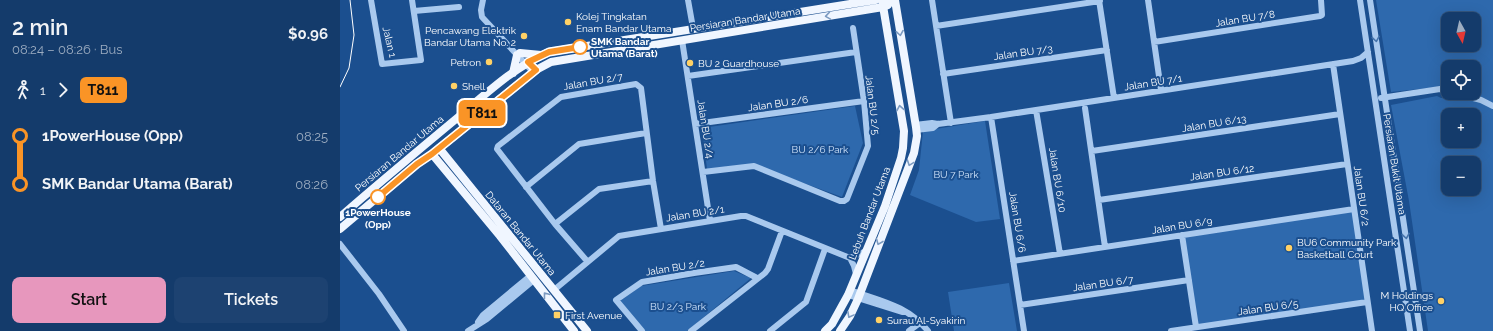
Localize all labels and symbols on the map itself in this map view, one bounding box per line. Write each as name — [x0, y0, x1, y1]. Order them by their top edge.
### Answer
street label: Persiaran Bandar Utama — [689, 5, 801, 34]
street label: Jalan BU 7/8 — [1215, 8, 1276, 29]
place label: Kolej Tingkatan Enam Bandar Utama — [576, 11, 671, 34]
one-way arrow — [825, 11, 831, 20]
north arrow — [1441, 12, 1481, 52]
marker: Kolej Tingkatan Enam Bandar Utama — [563, 17, 573, 27]
place label: Pencawang Elektrik Bandar Utama No. 2 — [424, 25, 517, 48]
street label: Jalan 1 — [381, 26, 399, 59]
one-way arrow — [896, 29, 904, 36]
marker: Pencawang Elektrik Bandar Utama No. 2 — [519, 31, 529, 41]
one-way arrow — [1371, 35, 1380, 42]
place label: SMK Bandar Utama (Barat) — [591, 36, 658, 59]
marker: SMK Bandar Utama (Barat) — [572, 39, 588, 55]
street label: Jalan BU 7/3 — [993, 43, 1053, 62]
place label: Petron — [451, 57, 481, 68]
marker: Petron — [484, 57, 494, 67]
marker: BU 2 Guardhouse — [685, 58, 695, 68]
place label: BU 2 Guardhouse — [698, 58, 779, 69]
street label: Jalan BU 2/7 — [563, 71, 624, 92]
street label: Jalan BU 7/1 — [1123, 72, 1183, 92]
street label: Jalan BU 2/5 — [863, 75, 882, 136]
marker: Shell — [449, 81, 459, 91]
place label: Shell — [462, 81, 485, 92]
street label: Jalan BU 2/6 — [747, 94, 809, 113]
street label: Jalan BU 2/4 — [695, 99, 716, 160]
line badge: T811 — [454, 100, 510, 126]
one-way arrow — [896, 105, 905, 111]
street label: Persiaran Bandar Utama — [353, 113, 446, 193]
street label: Jalan BU 6/13 — [1181, 113, 1247, 134]
street label: Persiaran Bukit Utama — [1381, 113, 1408, 215]
park label: BU 2/6 Park — [792, 144, 849, 155]
street label: Jalan BU 6/10 — [1047, 147, 1068, 213]
one-way arrow — [906, 160, 914, 167]
street label: Jalan BU 6/12 — [1189, 163, 1255, 182]
street label: Lebuh Bandar Utama — [847, 165, 892, 261]
street label: Jalan BU 6/2 — [1352, 165, 1371, 227]
park label: BU 7 Park — [933, 169, 979, 180]
marker: 1PowerHouse (Opp) — [370, 189, 386, 205]
street label: Dataran Bandar Utama — [483, 189, 558, 278]
street label: Jalan BU 6/6 — [1007, 191, 1028, 253]
street label: Jalan BU 2/1 — [665, 203, 726, 224]
place label: 1PowerHouse (Opp) — [345, 207, 411, 230]
street label: Jalan BU 6/9 — [1151, 215, 1213, 236]
one-way arrow — [1401, 233, 1410, 239]
place label: BU6 Community Park Basketball Court — [1297, 237, 1397, 260]
one-way arrow — [876, 238, 884, 245]
marker: BU6 Community Park Basketball Court — [1284, 243, 1294, 253]
street label: Jalan BU 2/2 — [645, 257, 705, 278]
street label: Jalan BU 6/7 — [1072, 274, 1135, 293]
place label: M Holdings HQ Office — [1380, 290, 1433, 313]
one-way arrow — [544, 293, 551, 300]
marker: M Holdings HQ Office — [1436, 296, 1446, 306]
street label: Jalan BU 6/5 — [1237, 298, 1299, 317]
park label: BU 2/3 Park — [650, 301, 707, 312]
marker: First Avenue — [552, 310, 562, 320]
place label: First Avenue — [565, 310, 622, 321]
one-way arrow — [847, 311, 855, 318]
marker: Surau Al-Syakirin — [874, 315, 884, 325]
place label: Surau Al-Syakirin — [887, 315, 965, 326]

